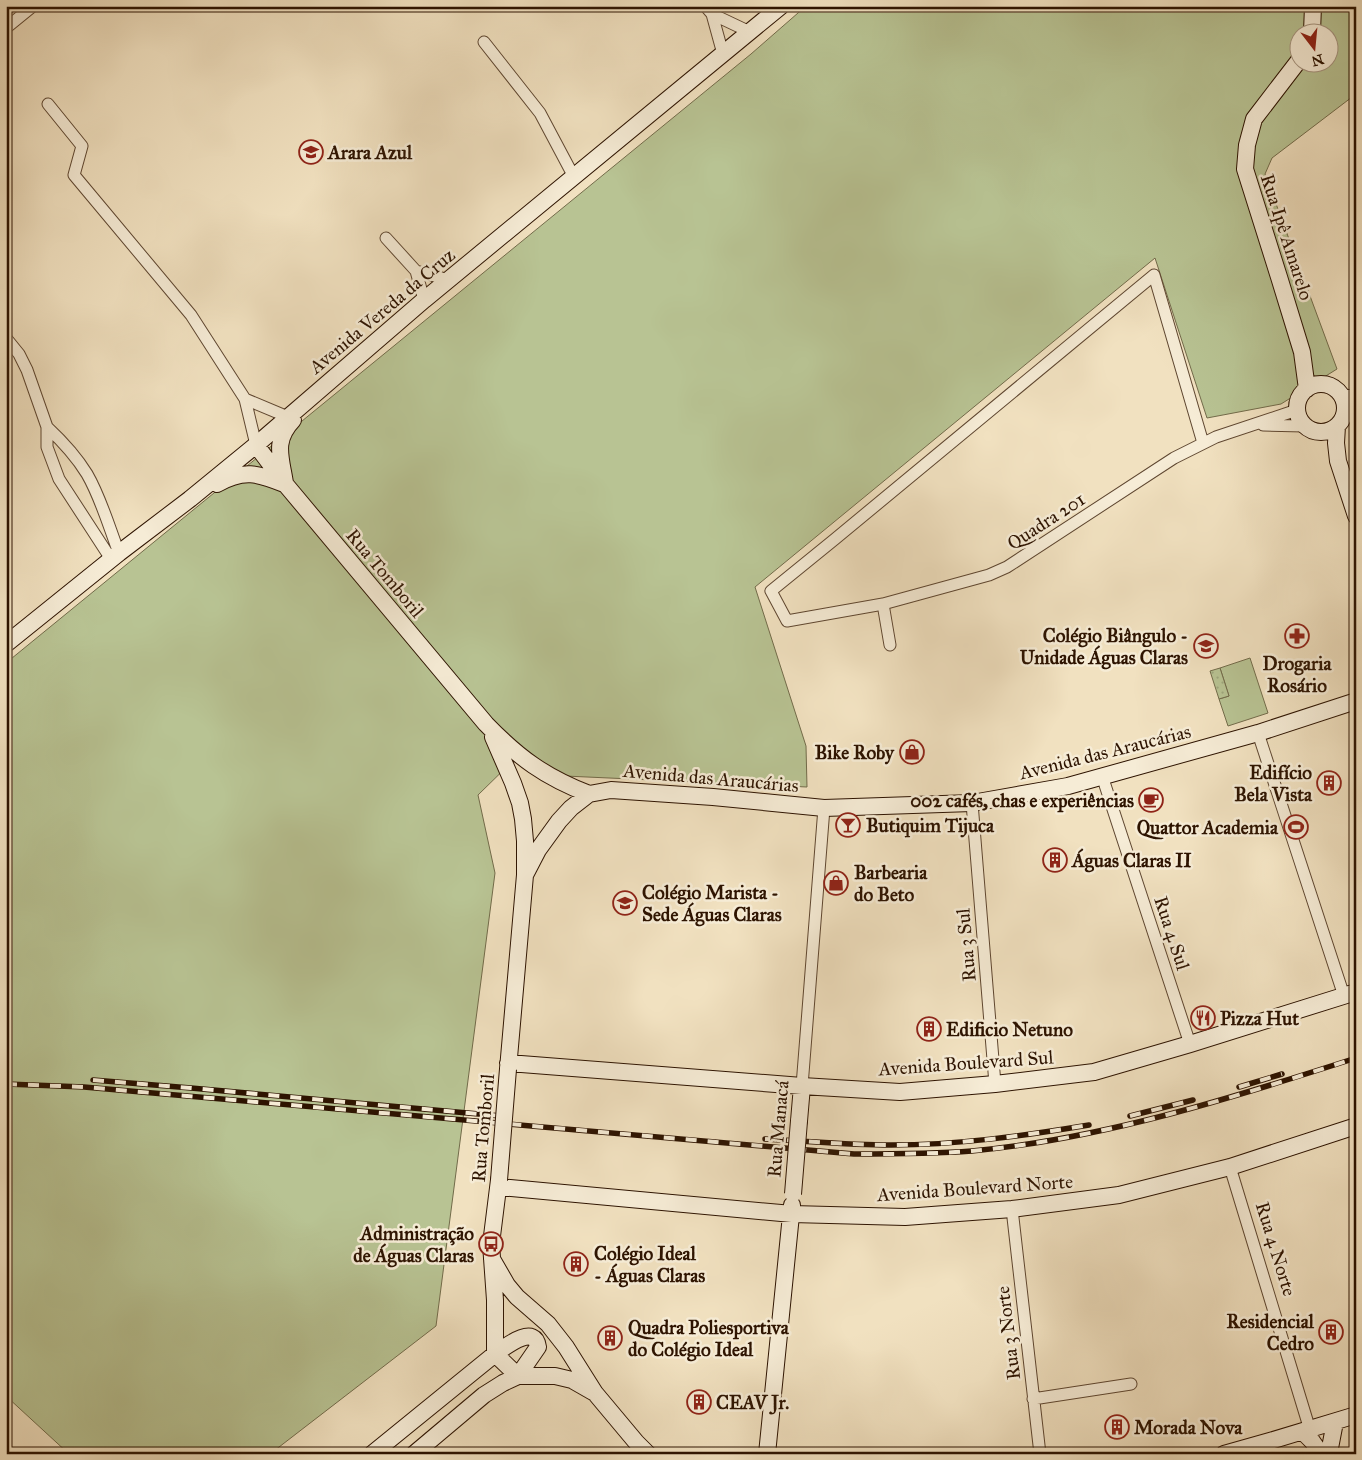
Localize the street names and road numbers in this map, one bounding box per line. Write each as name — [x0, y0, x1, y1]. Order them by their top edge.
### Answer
street label: Rua Ipê Amarelo — [1256, 171, 1318, 303]
street label: Avenida Vereda da Cruz — [304, 243, 460, 379]
street label: Quadra 201 — [1003, 487, 1089, 555]
street label: Rua Tomboril — [341, 524, 429, 623]
street label: Avenida das Araucárias — [1016, 720, 1193, 785]
street label: Avenida das Araucárias — [621, 759, 800, 797]
street label: Rua 4 Sul — [1149, 893, 1195, 974]
street label: Rua 3 Sul — [951, 907, 981, 983]
street label: Avenida Boulevard Sul — [877, 1045, 1055, 1081]
street label: Rua Tomboril — [467, 1072, 499, 1183]
street label: Rua Manacá — [762, 1079, 794, 1179]
street label: Avenida Boulevard Norte — [875, 1170, 1074, 1206]
street label: Rua 4 Norte — [1251, 1199, 1301, 1299]
street label: Rua 3 Norte — [991, 1285, 1025, 1381]

